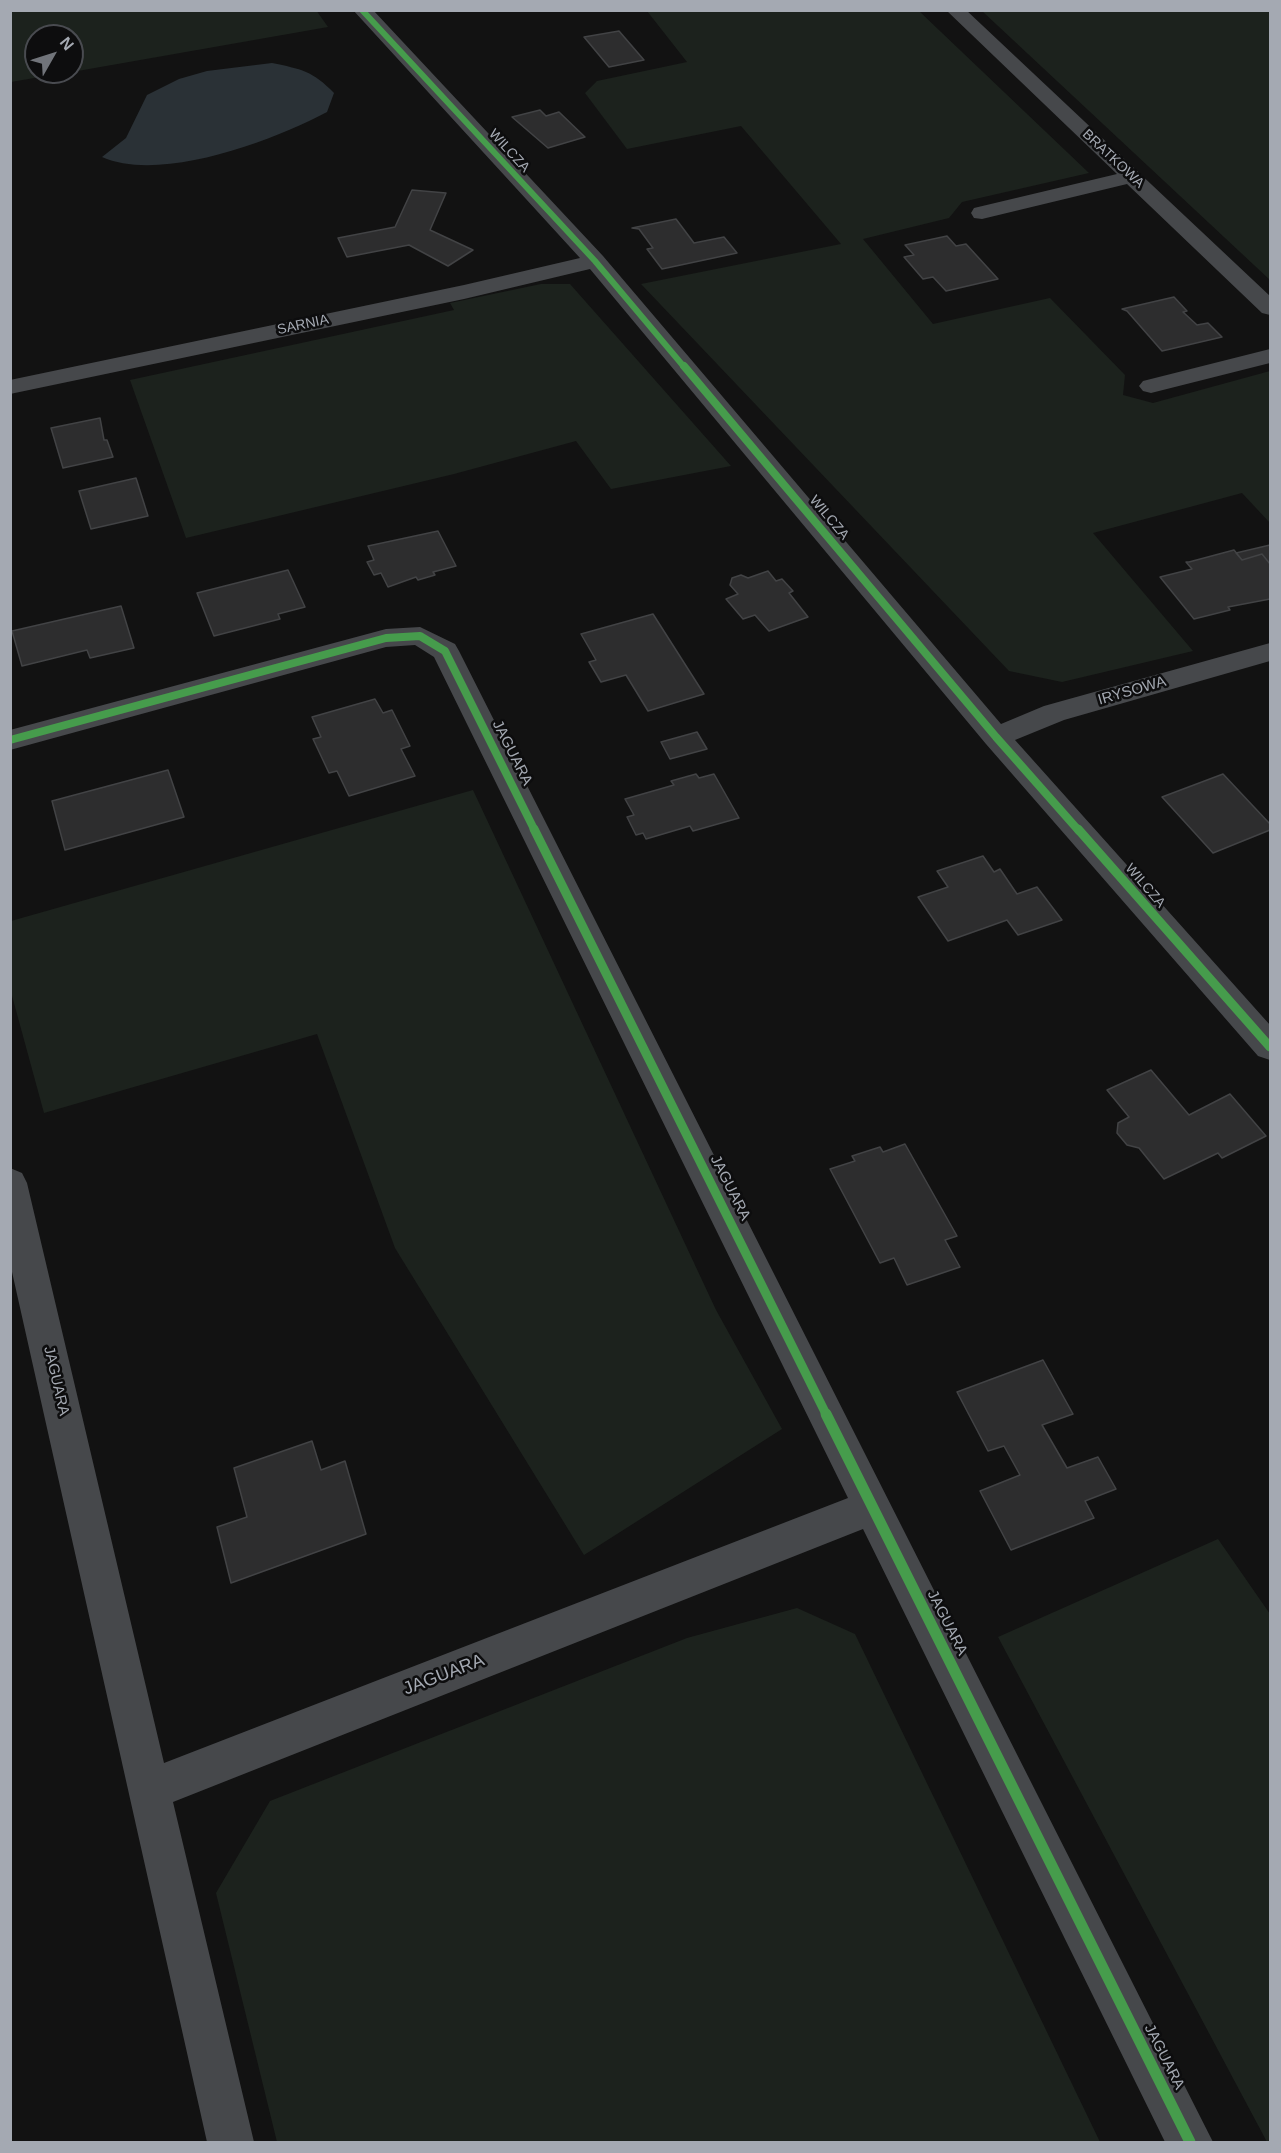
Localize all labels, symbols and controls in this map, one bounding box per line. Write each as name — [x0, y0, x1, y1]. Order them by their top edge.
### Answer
north arrow — [24, 24, 84, 84]
text: N — [57, 34, 77, 53]
street label: WILCZA — [485, 126, 533, 176]
street label: BRATKOWA — [1079, 126, 1147, 192]
street label: SARNIA — [276, 311, 330, 339]
street label: WILCZA — [806, 492, 852, 544]
street label: IRYSOWA — [1096, 673, 1168, 709]
street label: JAGUARA — [488, 717, 536, 789]
street label: WILCZA — [1121, 861, 1169, 911]
street label: JAGUARA — [706, 1152, 754, 1224]
street label: JAGUARA — [39, 1344, 73, 1418]
street label: JAGUARA — [923, 1587, 971, 1659]
street label: JAGUARA — [400, 1650, 488, 1700]
street label: JAGUARA — [1140, 2021, 1188, 2093]

